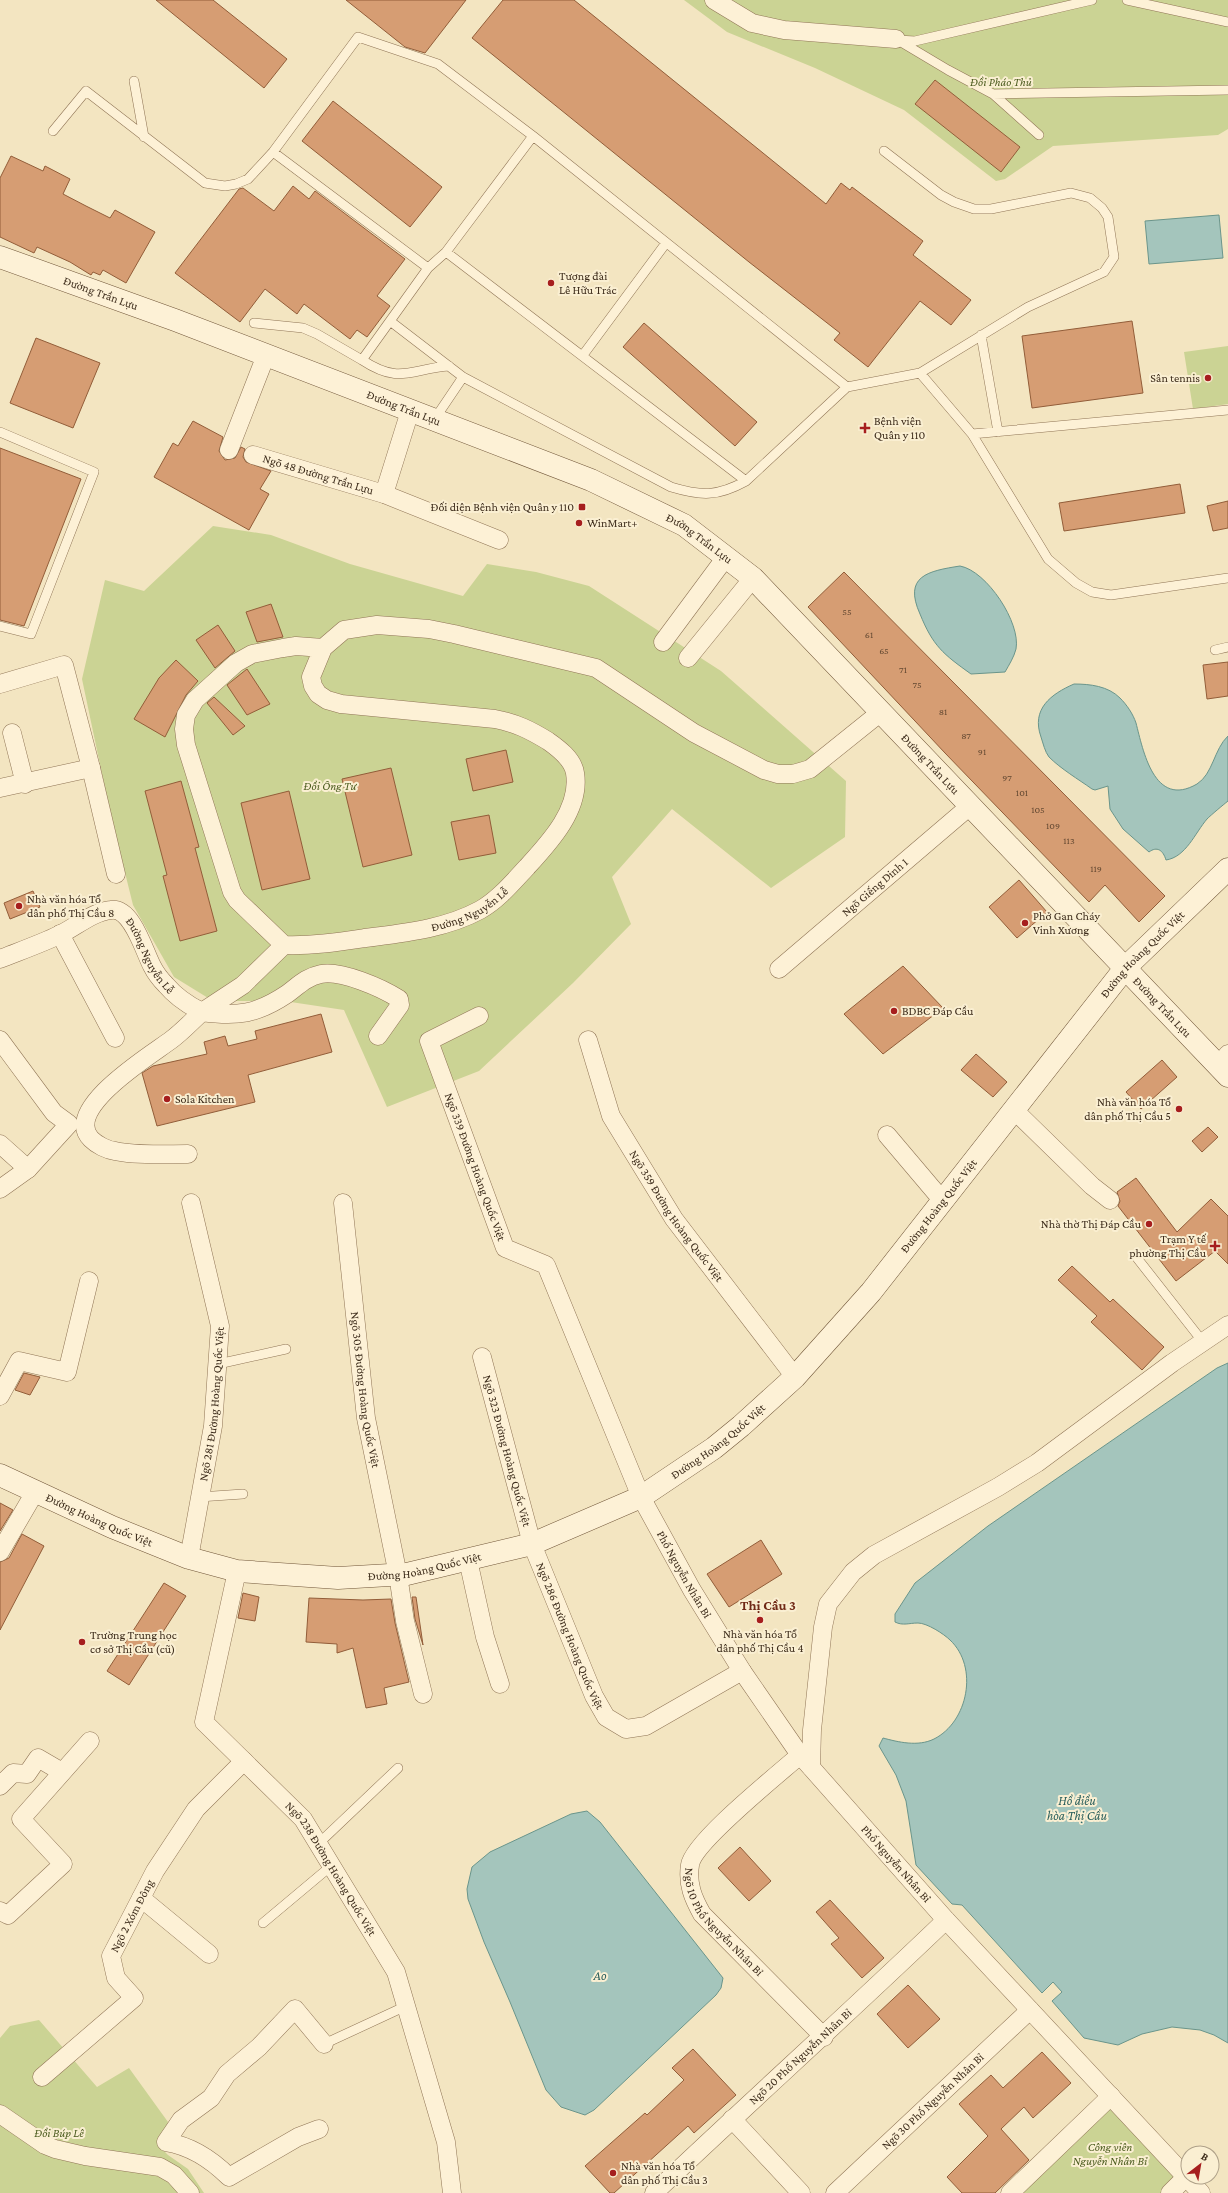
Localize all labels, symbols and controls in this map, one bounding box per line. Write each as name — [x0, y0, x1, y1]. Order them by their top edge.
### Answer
park label: Đồi Pháo Thủ — [970, 75, 1032, 89]
place label: Tượng đài Lê Hữu Trác — [559, 269, 616, 297]
street label: Đường Trần Lựu — [61, 273, 140, 313]
marker: Tượng đài Lê Hữu Trác — [546, 278, 556, 288]
place label: Sân tennis — [1150, 371, 1200, 385]
marker: Sân tennis — [1203, 373, 1213, 383]
street label: Đường Trần Lựu — [365, 387, 443, 429]
place label: Bệnh viện Quân y 110 — [874, 414, 925, 442]
marker: Bệnh viện Quân y 110 — [859, 422, 871, 434]
street label: Ngõ 48 Đường Trần Lựu — [261, 451, 376, 498]
place label: Đối diện Bệnh viện Quân y 110 — [430, 500, 574, 514]
marker: Đối diện Bệnh viện Quân y 110 — [577, 502, 587, 512]
street label: Đường Trần Lựu — [664, 510, 736, 567]
place label: WinMart+ — [587, 516, 638, 530]
marker: WinMart+ — [574, 518, 584, 528]
house number: 55 — [842, 606, 852, 617]
house number: 61 — [865, 629, 873, 640]
house number: 65 — [879, 645, 889, 656]
house number: 71 — [899, 664, 907, 675]
house number: 75 — [912, 679, 922, 690]
house number: 81 — [939, 706, 947, 717]
house number: 87 — [961, 730, 971, 741]
street label: Đường Trần Lựu — [898, 731, 963, 798]
house number: 91 — [978, 746, 986, 757]
house number: 97 — [1002, 772, 1012, 783]
park label: Đồi Ông Tư — [304, 779, 357, 793]
house number: 101 — [1016, 787, 1028, 798]
house number: 105 — [1031, 804, 1045, 815]
house number: 109 — [1046, 820, 1060, 831]
house number: 113 — [1063, 835, 1075, 846]
street label: Ngõ Giếng Dinh 1 — [839, 855, 911, 919]
house number: 119 — [1090, 863, 1102, 874]
street label: Đường Nguyễn Lễ — [430, 884, 511, 934]
place label: Nhà văn hóa Tổ dân phố Thị Cầu 8 — [27, 892, 115, 920]
marker: Nhà văn hóa Tổ dân phố Thị Cầu 8 — [14, 901, 24, 911]
street label: Đường Hoàng Quốc Việt — [1097, 907, 1188, 1001]
place label: Phở Gan Cháy Vinh Xương — [1033, 909, 1101, 937]
street label: Đường Nguyễn Lễ — [123, 915, 177, 997]
marker: Phở Gan Cháy Vinh Xương — [1020, 918, 1030, 928]
street label: Đường Trần Lựu — [1130, 974, 1195, 1041]
place label: BDBC Đáp Cầu — [902, 1004, 974, 1018]
marker: BDBC Đáp Cầu — [889, 1006, 899, 1016]
street label: Ngõ 339 Đường Hoàng Quốc Việt — [442, 1091, 509, 1244]
place label: Sola Kitchen — [175, 1092, 235, 1106]
marker: Sola Kitchen — [162, 1094, 172, 1104]
place label: Nhà văn hóa Tổ dân phố Thị Cầu 5 — [1084, 1095, 1171, 1123]
marker: Nhà văn hóa Tổ dân phố Thị Cầu 5 — [1174, 1104, 1184, 1114]
street label: Ngõ 359 Đường Hoàng Quốc Việt — [627, 1148, 727, 1285]
street label: Đường Hoàng Quốc Việt — [897, 1155, 980, 1256]
place label: Nhà thờ Thị Đáp Cầu — [1041, 1217, 1142, 1231]
marker: Nhà thờ Thị Đáp Cầu — [1144, 1219, 1154, 1229]
place label: Trạm Y tế phường Thị Cầu — [1129, 1232, 1207, 1260]
marker: Trạm Y tế phường Thị Cầu — [1209, 1240, 1221, 1252]
street label: Ngõ 305 Đường Hoàng Quốc Việt — [348, 1311, 383, 1470]
street label: Ngõ 281 Đường Hoàng Quốc Việt — [196, 1325, 227, 1482]
street label: Ngõ 323 Đường Hoàng Quốc Việt — [480, 1373, 534, 1529]
street label: Đường Hoàng Quốc Việt — [668, 1400, 769, 1482]
street label: Đường Hoàng Quốc Việt — [44, 1490, 156, 1550]
street label: Phố Nguyễn Nhân Bỉ — [654, 1528, 715, 1621]
street label: Đường Hoàng Quốc Việt — [367, 1549, 484, 1583]
street label: Ngõ 286 Đường Hoàng Quốc Việt — [533, 1560, 608, 1713]
district label: Thị Cầu 3 — [740, 1597, 796, 1613]
marker: Nhà văn hóa Tổ dân phố Thị Cầu 4 — [755, 1615, 765, 1625]
place label: Nhà văn hóa Tổ dân phố Thị Cầu 4 — [716, 1627, 804, 1655]
place label: Trường Trung học cơ sở Thị Cầu (cũ) — [90, 1628, 177, 1656]
marker: Trường Trung học cơ sở Thị Cầu (cũ) — [77, 1637, 87, 1647]
water label: Hồ điều hòa Thị Cầu — [1047, 1793, 1107, 1823]
street label: Ngõ 238 Đường Hoàng Quốc Việt — [283, 1799, 380, 1939]
street label: Phố Nguyễn Nhân Bỉ — [858, 1822, 934, 1905]
street label: Ngõ 10 Phố Nguyễn Nhân Bỉ — [682, 1867, 766, 1979]
street label: Ngõ 2 Xóm Đông — [107, 1877, 157, 1955]
water label: Ao — [593, 1968, 607, 1983]
street label: Ngõ 20 Phố Nguyễn Nhân Bỉ — [746, 2006, 854, 2108]
street label: Ngõ 30 Phố Nguyễn Nhân Bỉ — [879, 2050, 987, 2153]
park label: Đồi Búp Lê — [34, 2126, 84, 2140]
park label: Công viên Nguyễn Nhân Bỉ — [1073, 2140, 1148, 2168]
north arrow — [1180, 2145, 1220, 2185]
text: B — [1199, 2150, 1211, 2164]
place label: Nhà văn hóa Tổ dân phố Thị Cầu 3 — [621, 2159, 708, 2187]
marker: Nhà văn hóa Tổ dân phố Thị Cầu 3 — [608, 2168, 618, 2178]

